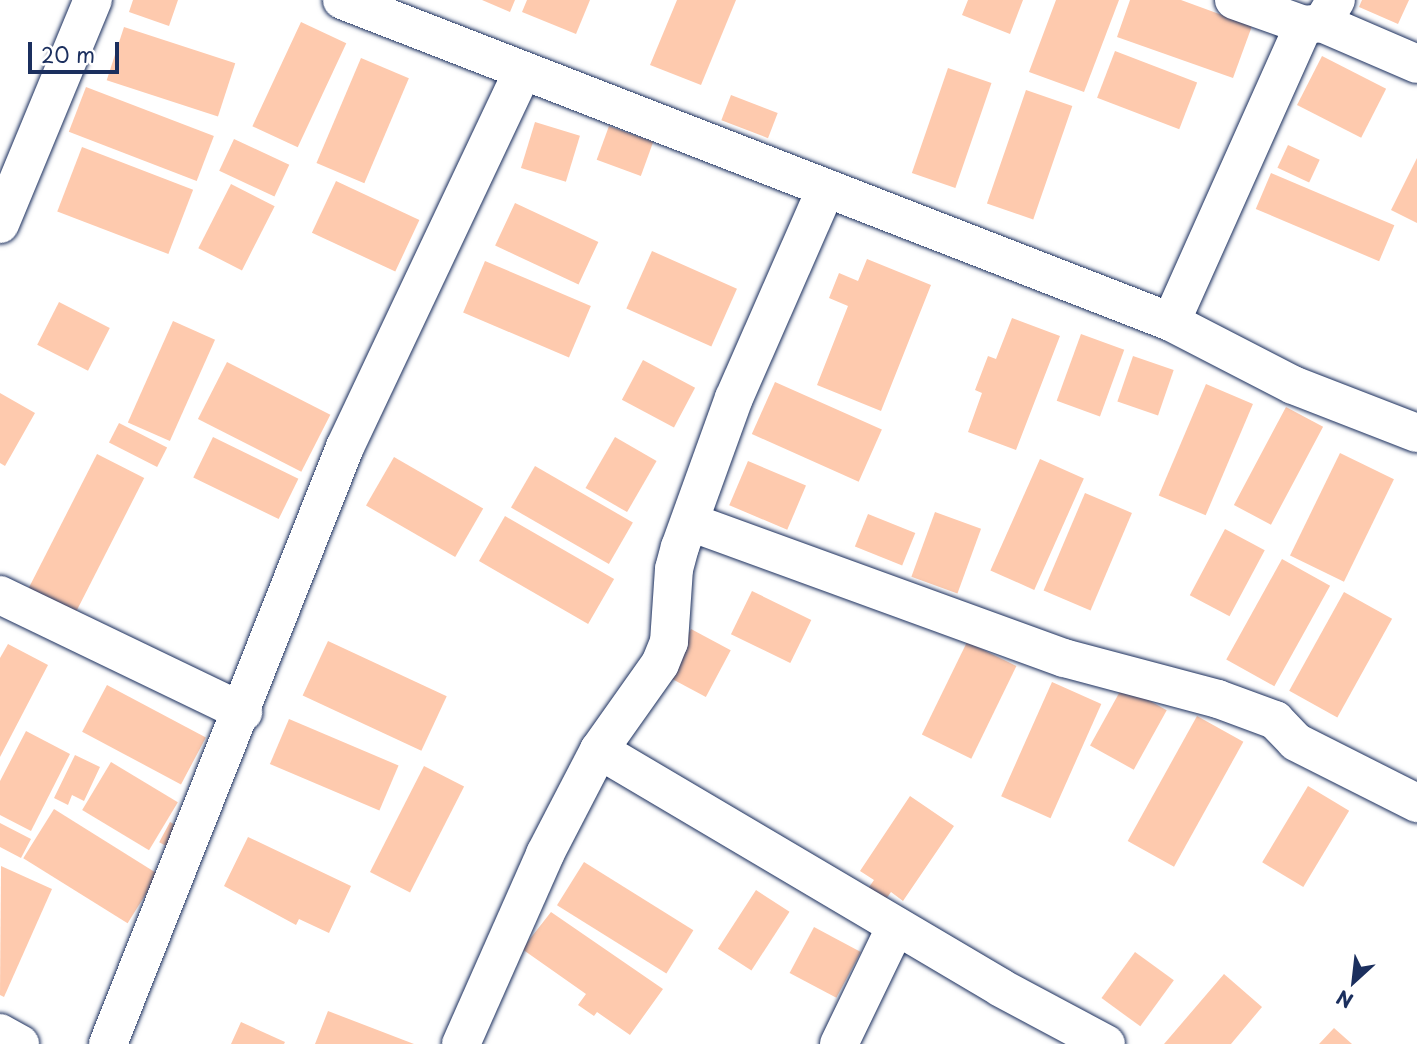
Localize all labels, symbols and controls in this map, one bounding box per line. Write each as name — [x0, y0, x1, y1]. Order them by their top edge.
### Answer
scale bar — [32, 28, 122, 72]
text: 20 m — [41, 38, 95, 70]
north arrow — [1319, 946, 1389, 1016]
text: N — [1331, 984, 1358, 1016]

